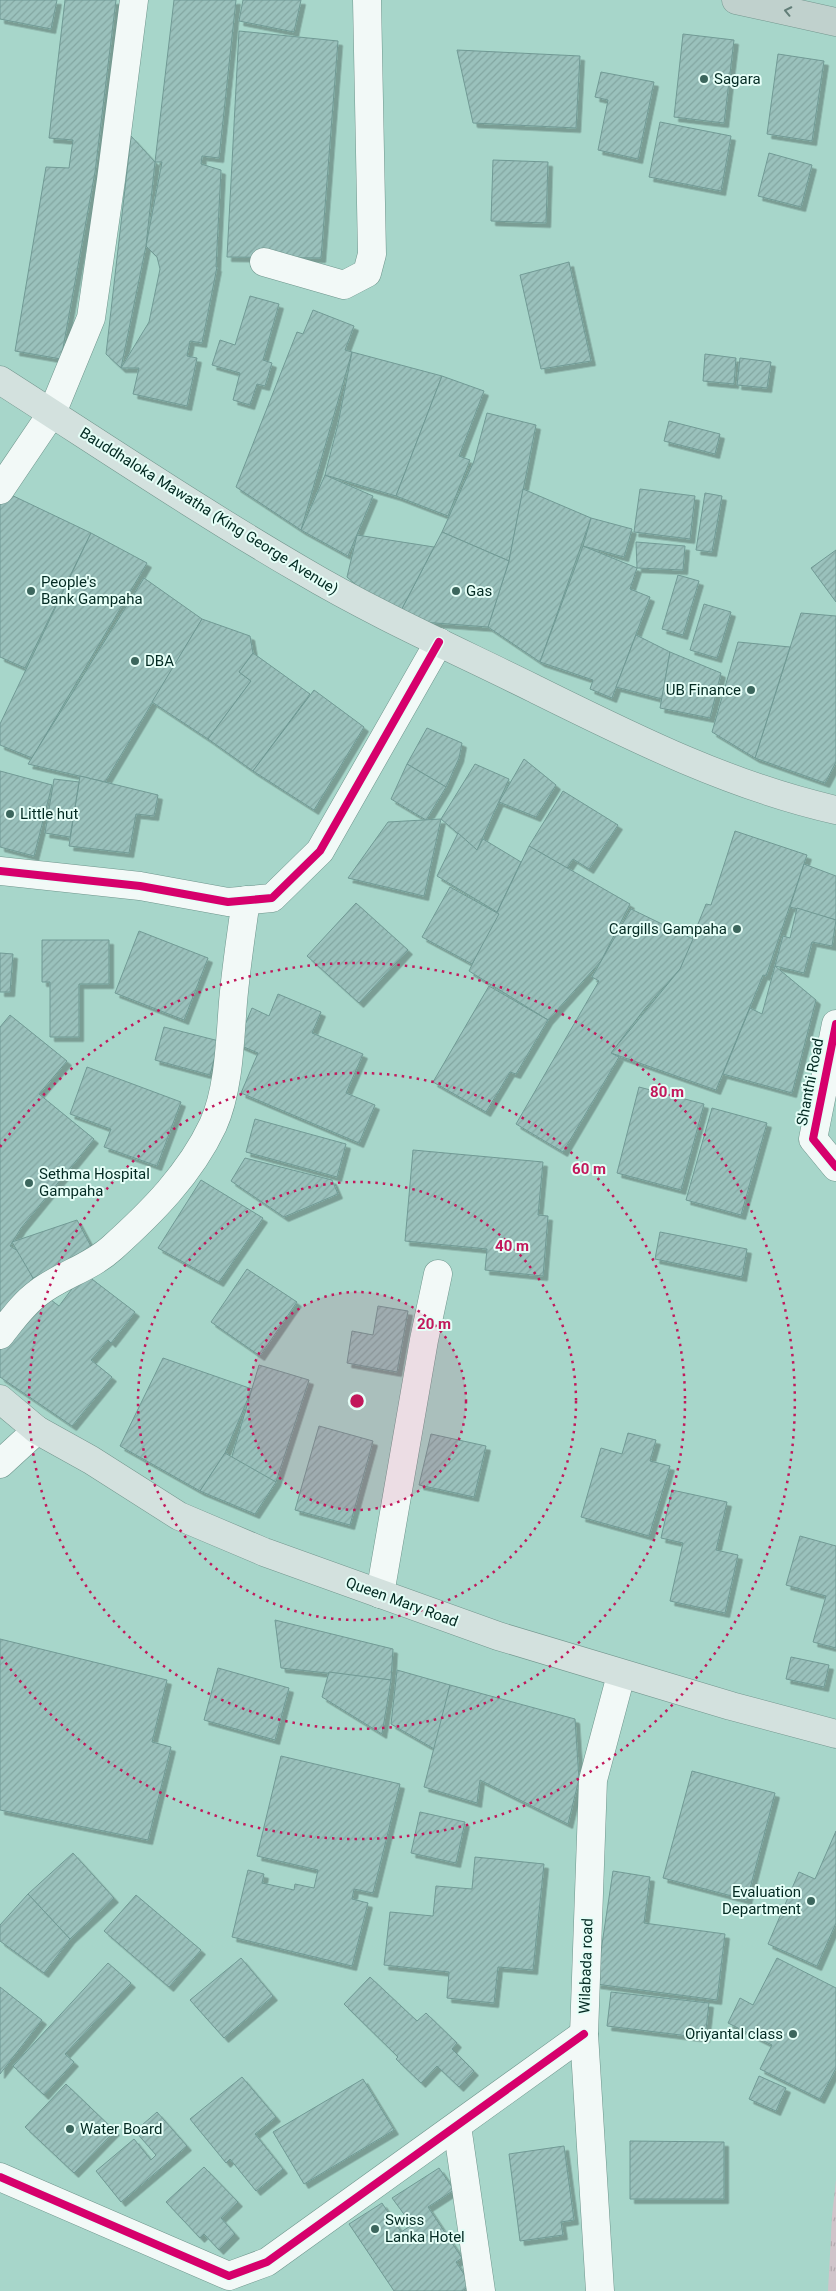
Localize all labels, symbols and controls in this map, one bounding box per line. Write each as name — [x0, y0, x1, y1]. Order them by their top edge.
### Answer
one-way arrow — [784, 6, 793, 17]
place label: Sagara — [714, 70, 761, 88]
marker: Sagara — [698, 73, 710, 85]
street label: Bauddhaloka Mawatha (King George Avenue) — [77, 424, 341, 598]
place label: People's Bank Gampaha — [41, 573, 143, 608]
place label: Gas — [466, 582, 492, 600]
marker: People's Bank Gampaha — [25, 585, 37, 597]
marker: Gas — [450, 585, 462, 597]
place label: DBA — [145, 652, 174, 670]
marker: DBA — [129, 655, 141, 667]
place label: UB Finance — [666, 681, 741, 699]
marker: UB Finance — [745, 684, 757, 696]
place label: Little hut — [20, 805, 78, 823]
marker: Little hut — [4, 808, 16, 820]
place label: Cargills Gampaha — [609, 920, 727, 938]
marker: Cargills Gampaha — [731, 923, 743, 935]
street label: Shanthi Road — [793, 1037, 827, 1127]
text: 80 m — [650, 1083, 684, 1101]
text: 60 m — [572, 1160, 606, 1178]
place label: Sethma Hospital Gampaha — [39, 1165, 150, 1200]
marker: Sethma Hospital Gampaha — [23, 1177, 35, 1189]
text: 40 m — [495, 1237, 529, 1255]
text: 20 m — [417, 1315, 451, 1333]
centre of rings — [348, 1392, 366, 1410]
street label: Queen Mary Road — [343, 1573, 461, 1631]
place label: Evaluation Department — [722, 1883, 801, 1918]
marker: Evaluation Department — [805, 1895, 817, 1907]
street label: Wilabada road — [575, 1918, 597, 2014]
place label: Oriyantal class — [685, 2025, 783, 2043]
marker: Oriyantal class — [787, 2028, 799, 2040]
place label: Water Board — [80, 2120, 162, 2138]
marker: Water Board — [64, 2123, 76, 2135]
place label: Swiss Lanka Hotel — [385, 2211, 465, 2246]
marker: Swiss Lanka Hotel — [369, 2223, 381, 2235]

